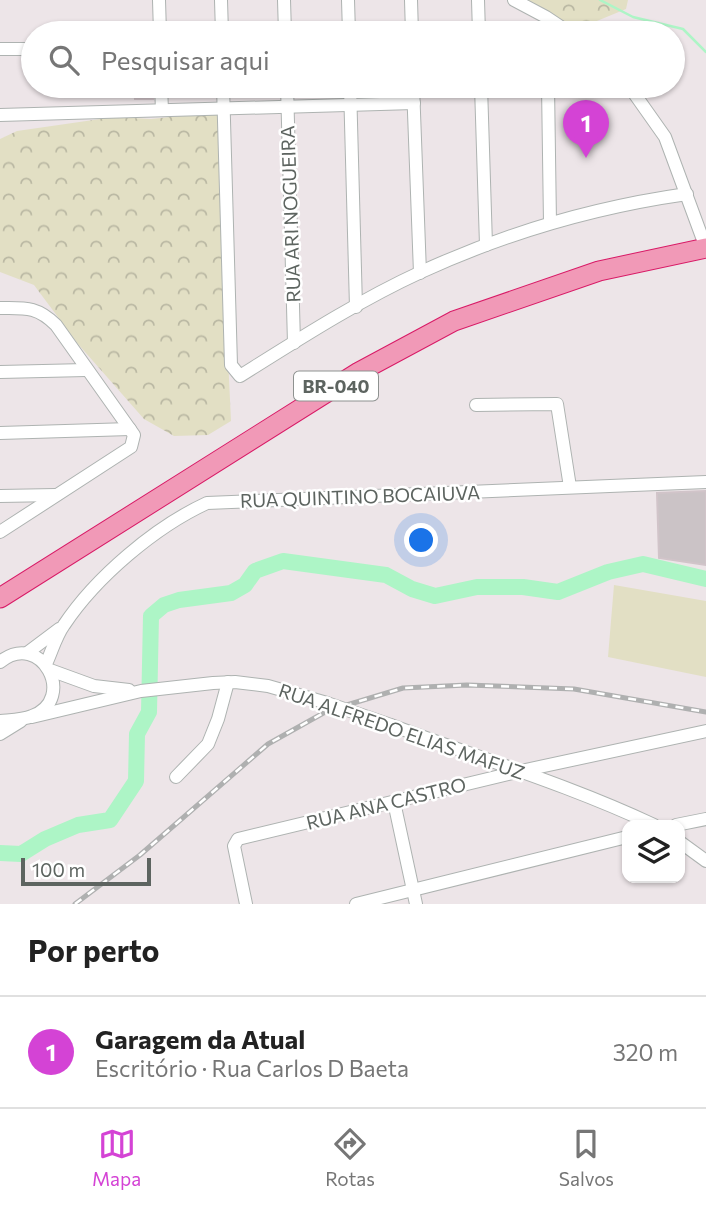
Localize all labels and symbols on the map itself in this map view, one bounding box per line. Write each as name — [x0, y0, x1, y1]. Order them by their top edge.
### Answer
pin: 1 — [563, 100, 609, 158]
street label: RUA ARI NOGUEIRA — [275, 125, 305, 303]
road number: BR-040 — [294, 372, 378, 400]
street label: RUA QUINTINO BOCAIUVA — [240, 480, 480, 512]
your location — [404, 523, 438, 557]
street label: RUA ALFREDO ELIAS MAFUZ — [276, 678, 528, 784]
street label: RUA ANA CASTRO — [304, 772, 468, 834]
scale bar — [21, 855, 150, 887]

